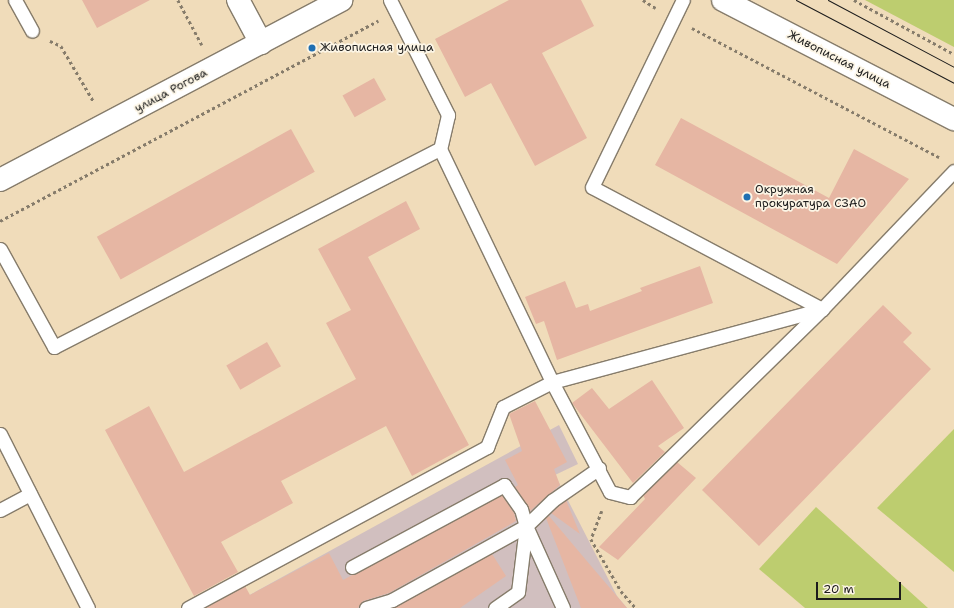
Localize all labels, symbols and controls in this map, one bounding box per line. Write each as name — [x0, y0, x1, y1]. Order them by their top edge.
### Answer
street label: Живописная улица — [785, 28, 893, 92]
place label: Живописная улица — [320, 41, 433, 55]
marker: Живописная улица — [307, 43, 317, 53]
street label: улица Рогова — [132, 66, 210, 116]
place label: Окружная прокуратура СЗАО — [755, 183, 866, 211]
marker: Окружная прокуратура СЗАО — [742, 192, 752, 202]
scale bar — [818, 574, 903, 600]
text: 20 m — [823, 581, 854, 597]

